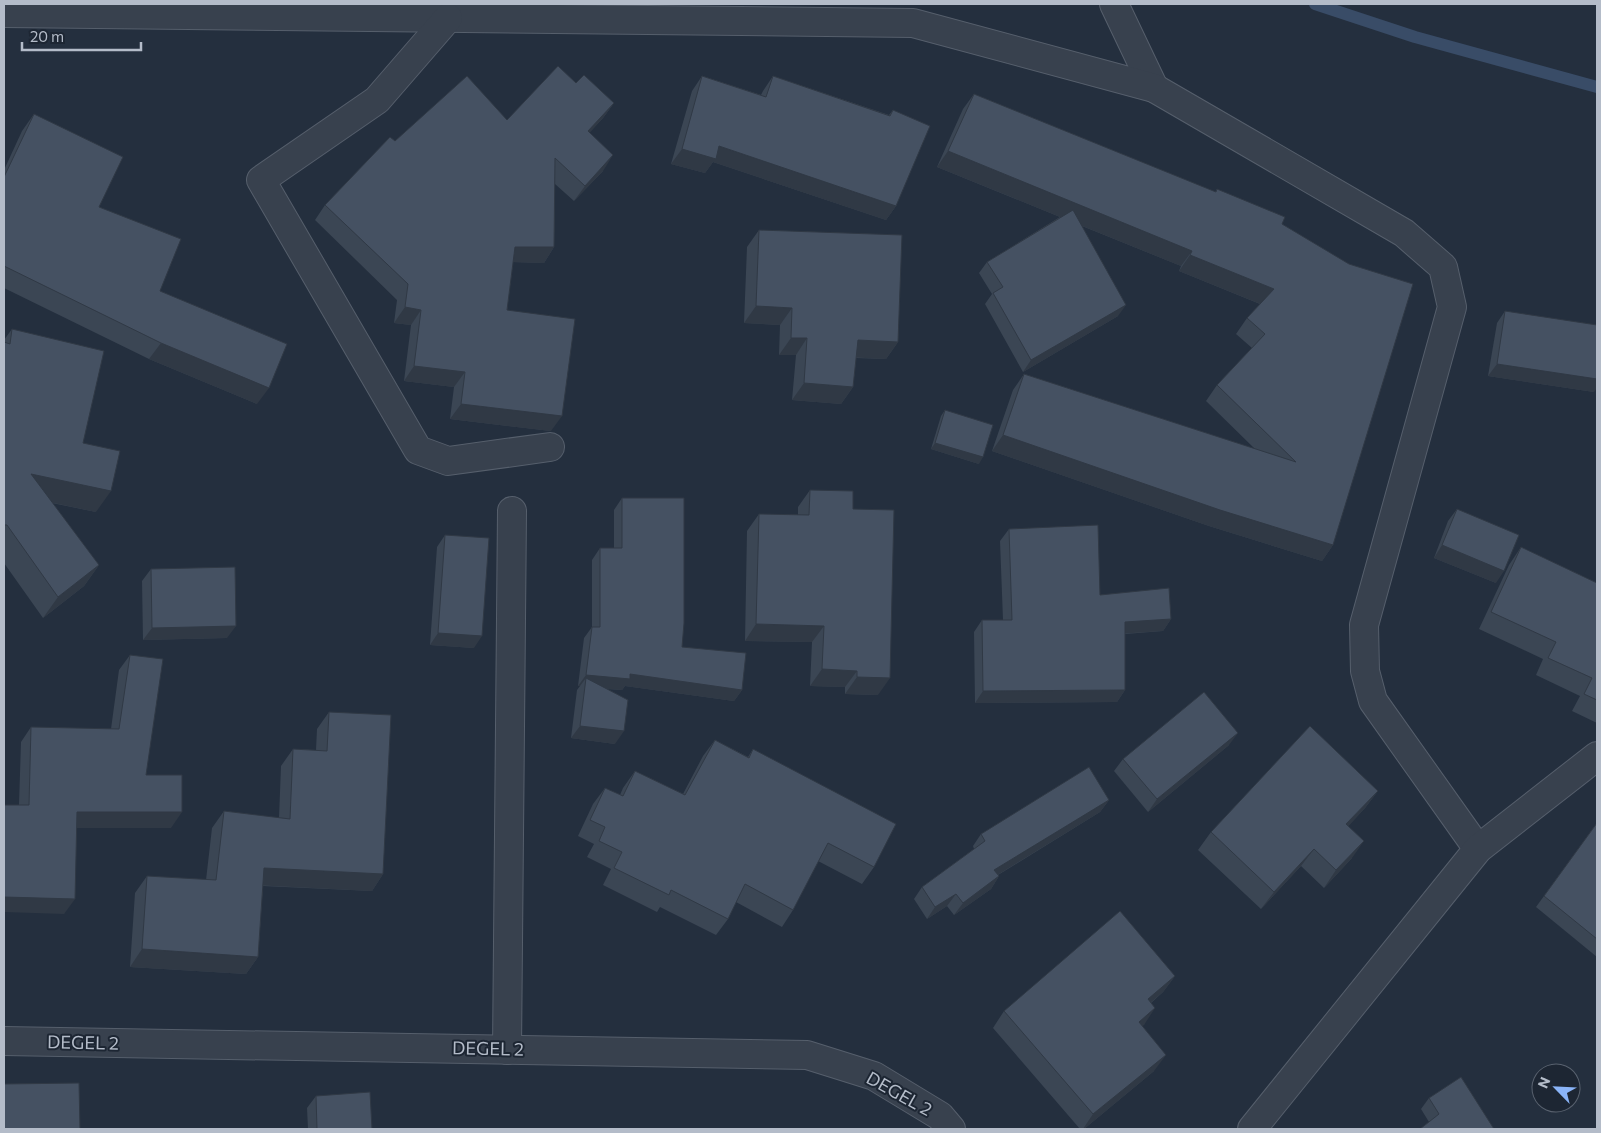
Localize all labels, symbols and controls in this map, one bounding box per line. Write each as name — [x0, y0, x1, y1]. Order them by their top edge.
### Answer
scale bar — [22, 20, 141, 52]
text: 20 m — [30, 27, 64, 45]
street label: DEGEL 2 — [47, 1030, 119, 1054]
street label: DEGEL 2 — [452, 1036, 524, 1060]
north arrow — [1531, 1063, 1581, 1113]
street label: DEGEL 2 — [863, 1066, 936, 1120]
text: N — [1534, 1074, 1554, 1091]

